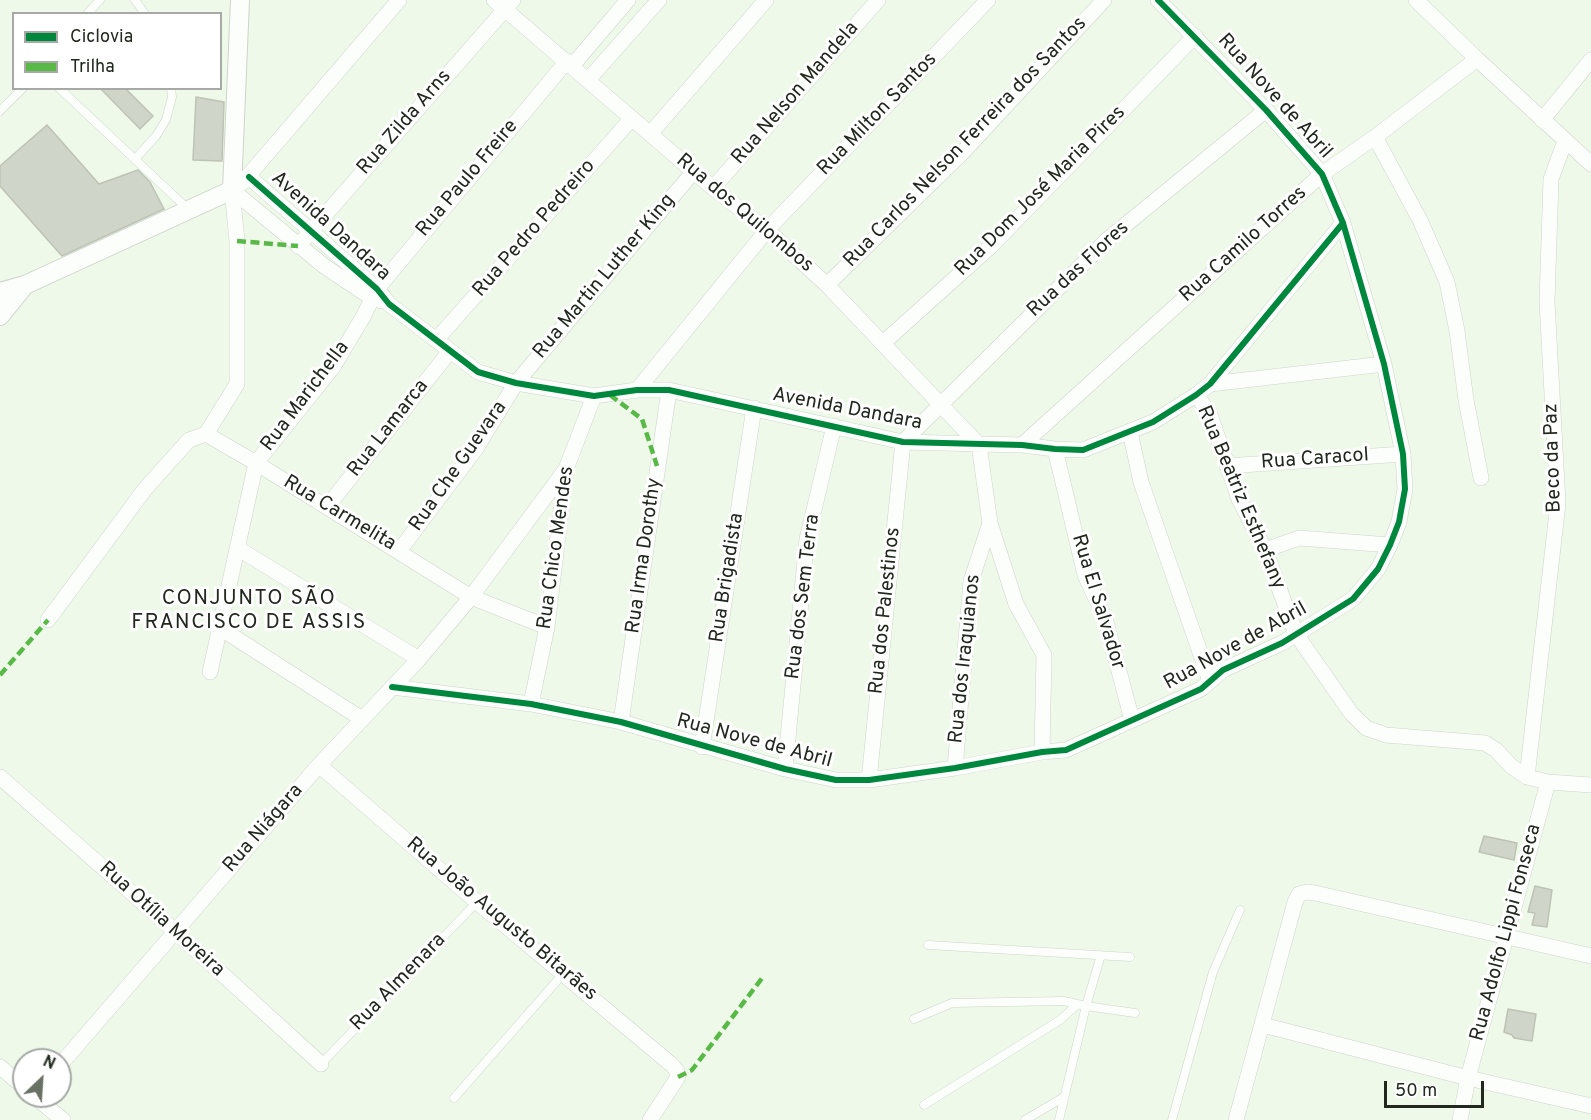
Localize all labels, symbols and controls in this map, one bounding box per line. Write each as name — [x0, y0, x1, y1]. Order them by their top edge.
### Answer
legend — [12, 12, 222, 90]
street label: Rua Carlos Nelson Ferreira dos Santos — [839, 13, 1093, 273]
street label: Rua Nelson Mandela — [727, 18, 865, 170]
text: Ciclovia — [70, 26, 133, 49]
street label: Rua Nove de Abril — [1212, 30, 1336, 164]
street label: Rua Milton Santos — [813, 48, 943, 182]
text: Trilha — [70, 56, 115, 79]
street label: Rua Zilda Arns — [353, 66, 457, 180]
street label: Rua Dom José Maria Pires — [951, 102, 1131, 282]
street label: Rua Paulo Freire — [412, 116, 524, 242]
street label: Rua dos Quilombos — [670, 150, 818, 278]
street label: Rua Pedro Pedreiro — [469, 155, 601, 303]
street label: Avenida Dandara — [265, 167, 395, 287]
street label: Rua Camilo Torres — [1176, 182, 1312, 308]
street label: Rua Martin Luther King — [529, 190, 681, 364]
street label: Rua das Flores — [1023, 217, 1135, 323]
street label: Rua Marichella — [257, 337, 355, 457]
street label: Rua Lamarca — [344, 376, 434, 482]
street label: Avenida Dandara — [770, 384, 924, 436]
street label: Rua Che Guevara — [405, 397, 513, 537]
street label: Rua Beatriz Esthefany — [1190, 403, 1290, 593]
street label: Beco da Paz — [1540, 403, 1568, 513]
street label: Rua Caracol — [1260, 444, 1370, 476]
street label: Rua Chico Mendes — [534, 465, 580, 631]
street label: Rua Carmelita — [278, 471, 400, 557]
street label: Rua Irma Dorothy — [622, 477, 668, 635]
street label: Rua Brigadista — [706, 511, 750, 645]
street label: Rua dos Sem Terra — [782, 513, 826, 681]
street label: Rua dos Palestinos — [865, 526, 907, 696]
street label: Rua El Salvador — [1065, 532, 1129, 672]
street label: Rua dos Iraquianos — [945, 573, 987, 745]
district label: CONJUNTO SÃO FRANCISCO DE ASSIS — [131, 587, 367, 637]
street label: Rua Nove de Abril — [1160, 598, 1312, 696]
street label: Rua Nove de Abril — [674, 710, 834, 774]
street label: Rua Niágara — [219, 780, 309, 878]
street label: Rua Adolfo Lippi Fonseca — [1466, 822, 1548, 1044]
street label: Rua João Augusto Bitarães — [401, 833, 601, 1007]
street label: Rua Otília Moreira — [93, 857, 229, 983]
street label: Rua Almenara — [346, 929, 452, 1037]
north arrow — [12, 1048, 72, 1108]
text: N — [39, 1052, 58, 1075]
scale bar — [1387, 1069, 1488, 1107]
text: 50 m — [1395, 1080, 1437, 1103]

